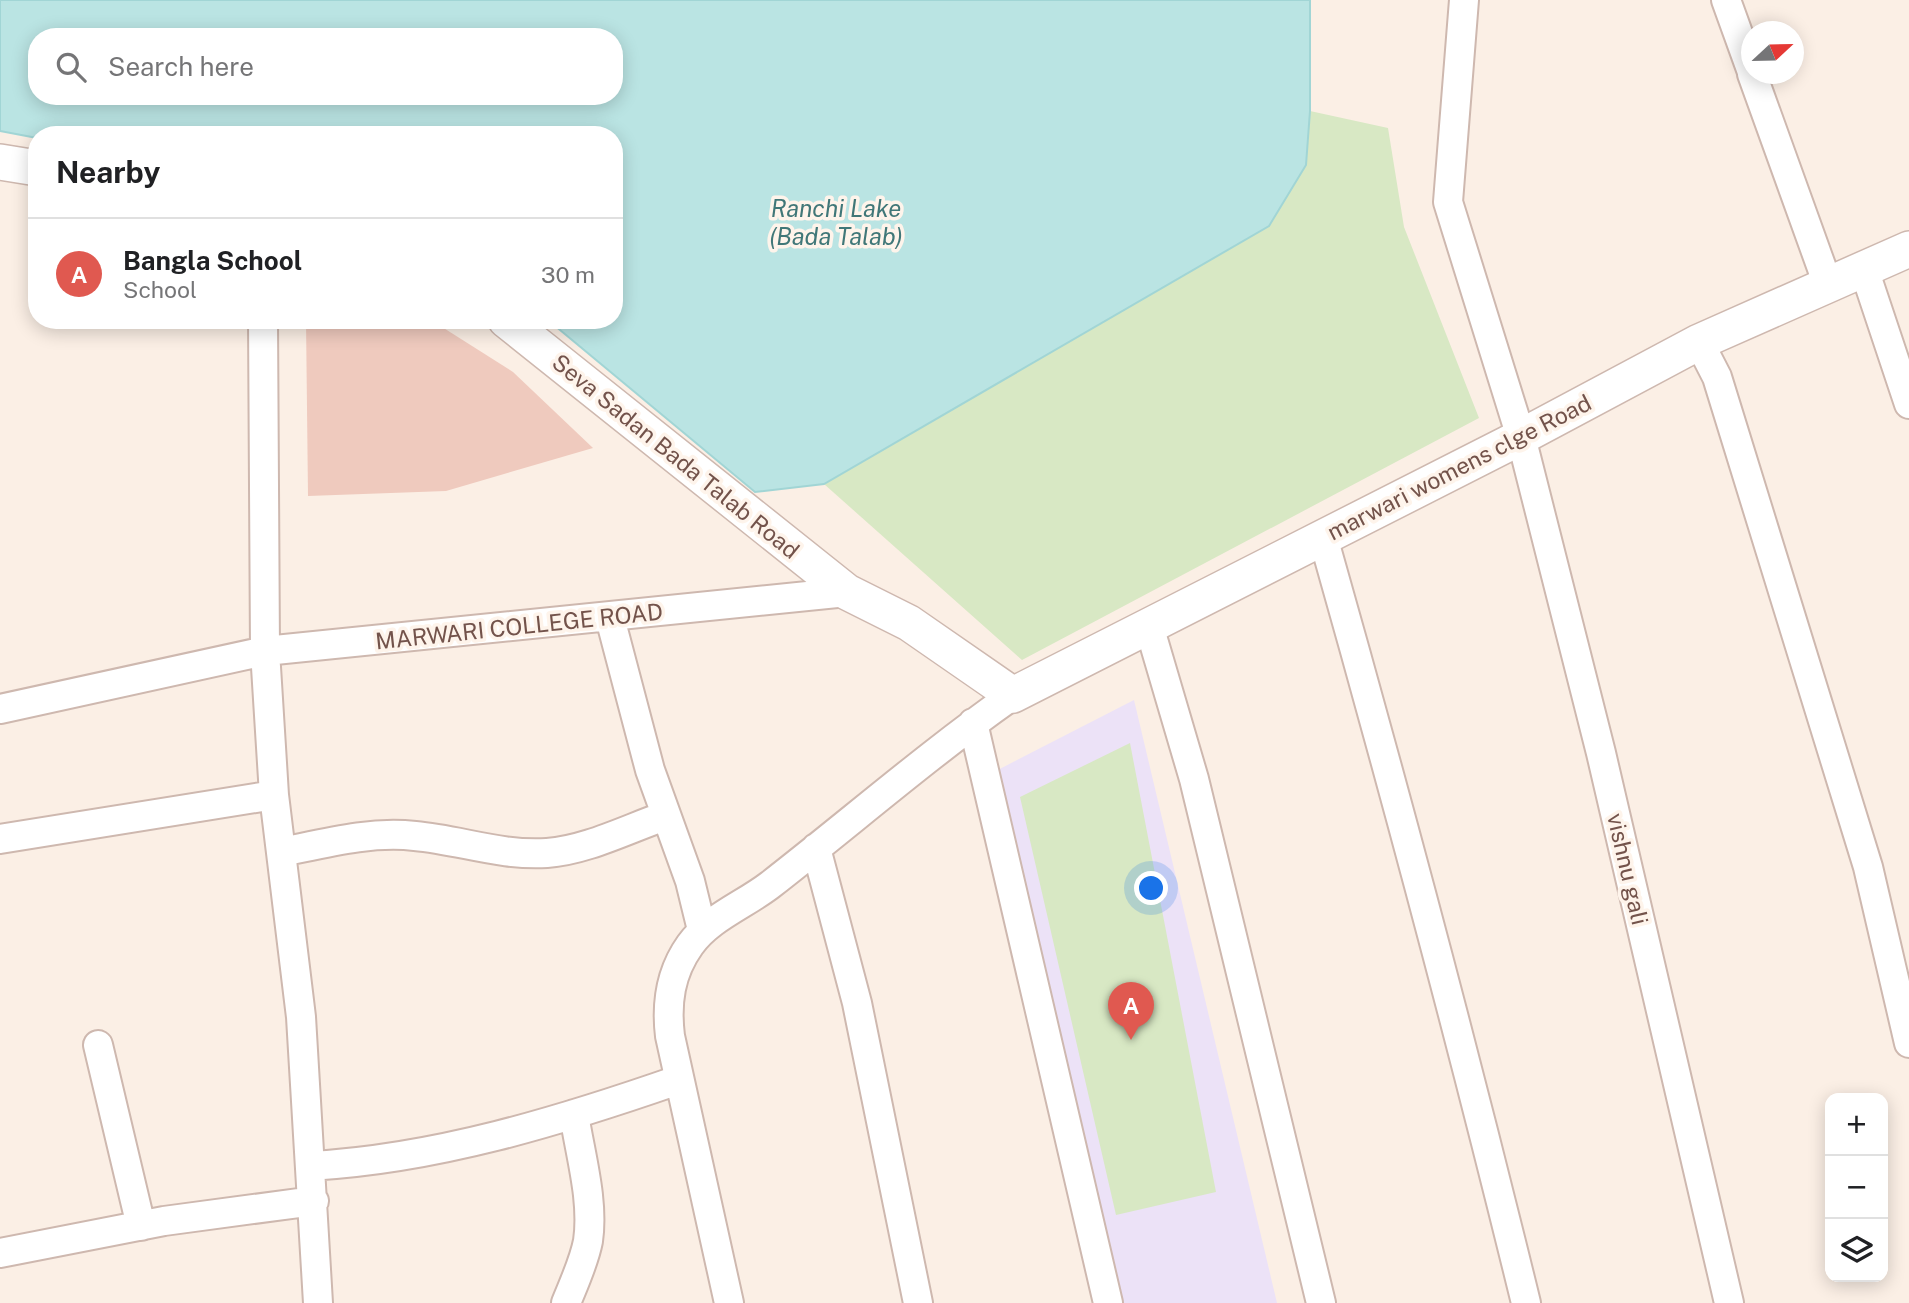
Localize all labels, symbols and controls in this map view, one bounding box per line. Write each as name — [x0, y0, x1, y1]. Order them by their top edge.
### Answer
north arrow — [1741, 21, 1804, 84]
search box — [28, 28, 623, 105]
icon: search — [52, 48, 90, 86]
text: Search here — [108, 51, 254, 82]
text: Nearby — [56, 154, 160, 190]
water label: Ranchi Lake (Bada Talab) — [769, 194, 903, 250]
text: Bangla School — [123, 245, 302, 276]
text: A — [71, 261, 87, 288]
text: 30 m — [541, 261, 595, 288]
text: School — [123, 276, 197, 303]
street label: Seva Sadan Bada Talab Road — [547, 348, 805, 564]
street label: marwari womens clge Road — [1323, 389, 1595, 545]
street label: MARWARI COLLEGE ROAD — [374, 597, 664, 655]
street label: vishnu gali — [1602, 811, 1654, 927]
your location — [1134, 871, 1168, 905]
pin: A — [1108, 982, 1154, 1040]
map controls — [1825, 1093, 1888, 1282]
button: + — [1825, 1093, 1888, 1156]
button: − — [1825, 1156, 1888, 1219]
button: layers — [1825, 1219, 1888, 1282]

